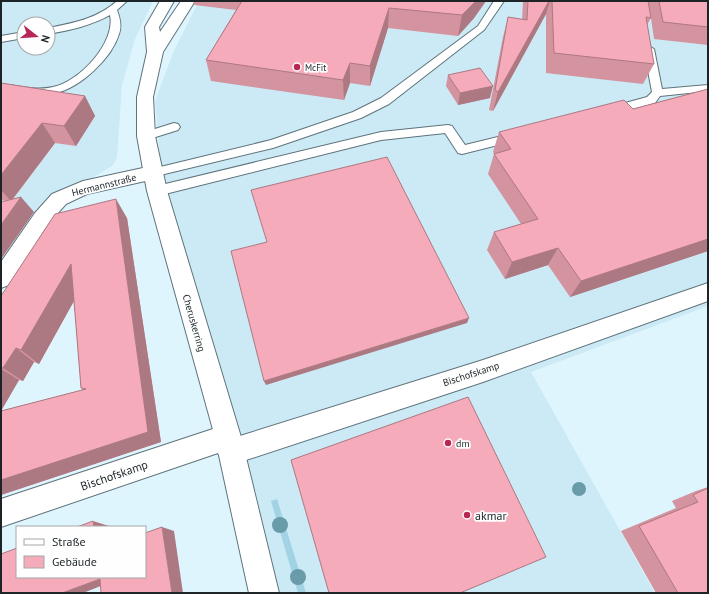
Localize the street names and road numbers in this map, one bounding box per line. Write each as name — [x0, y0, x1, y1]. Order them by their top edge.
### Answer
street label: Hermannstraße — [70, 171, 138, 199]
street label: Cheruskerring — [180, 293, 208, 353]
street label: Bischofskamp — [441, 359, 501, 389]
street label: Bischofskamp — [78, 456, 150, 494]

